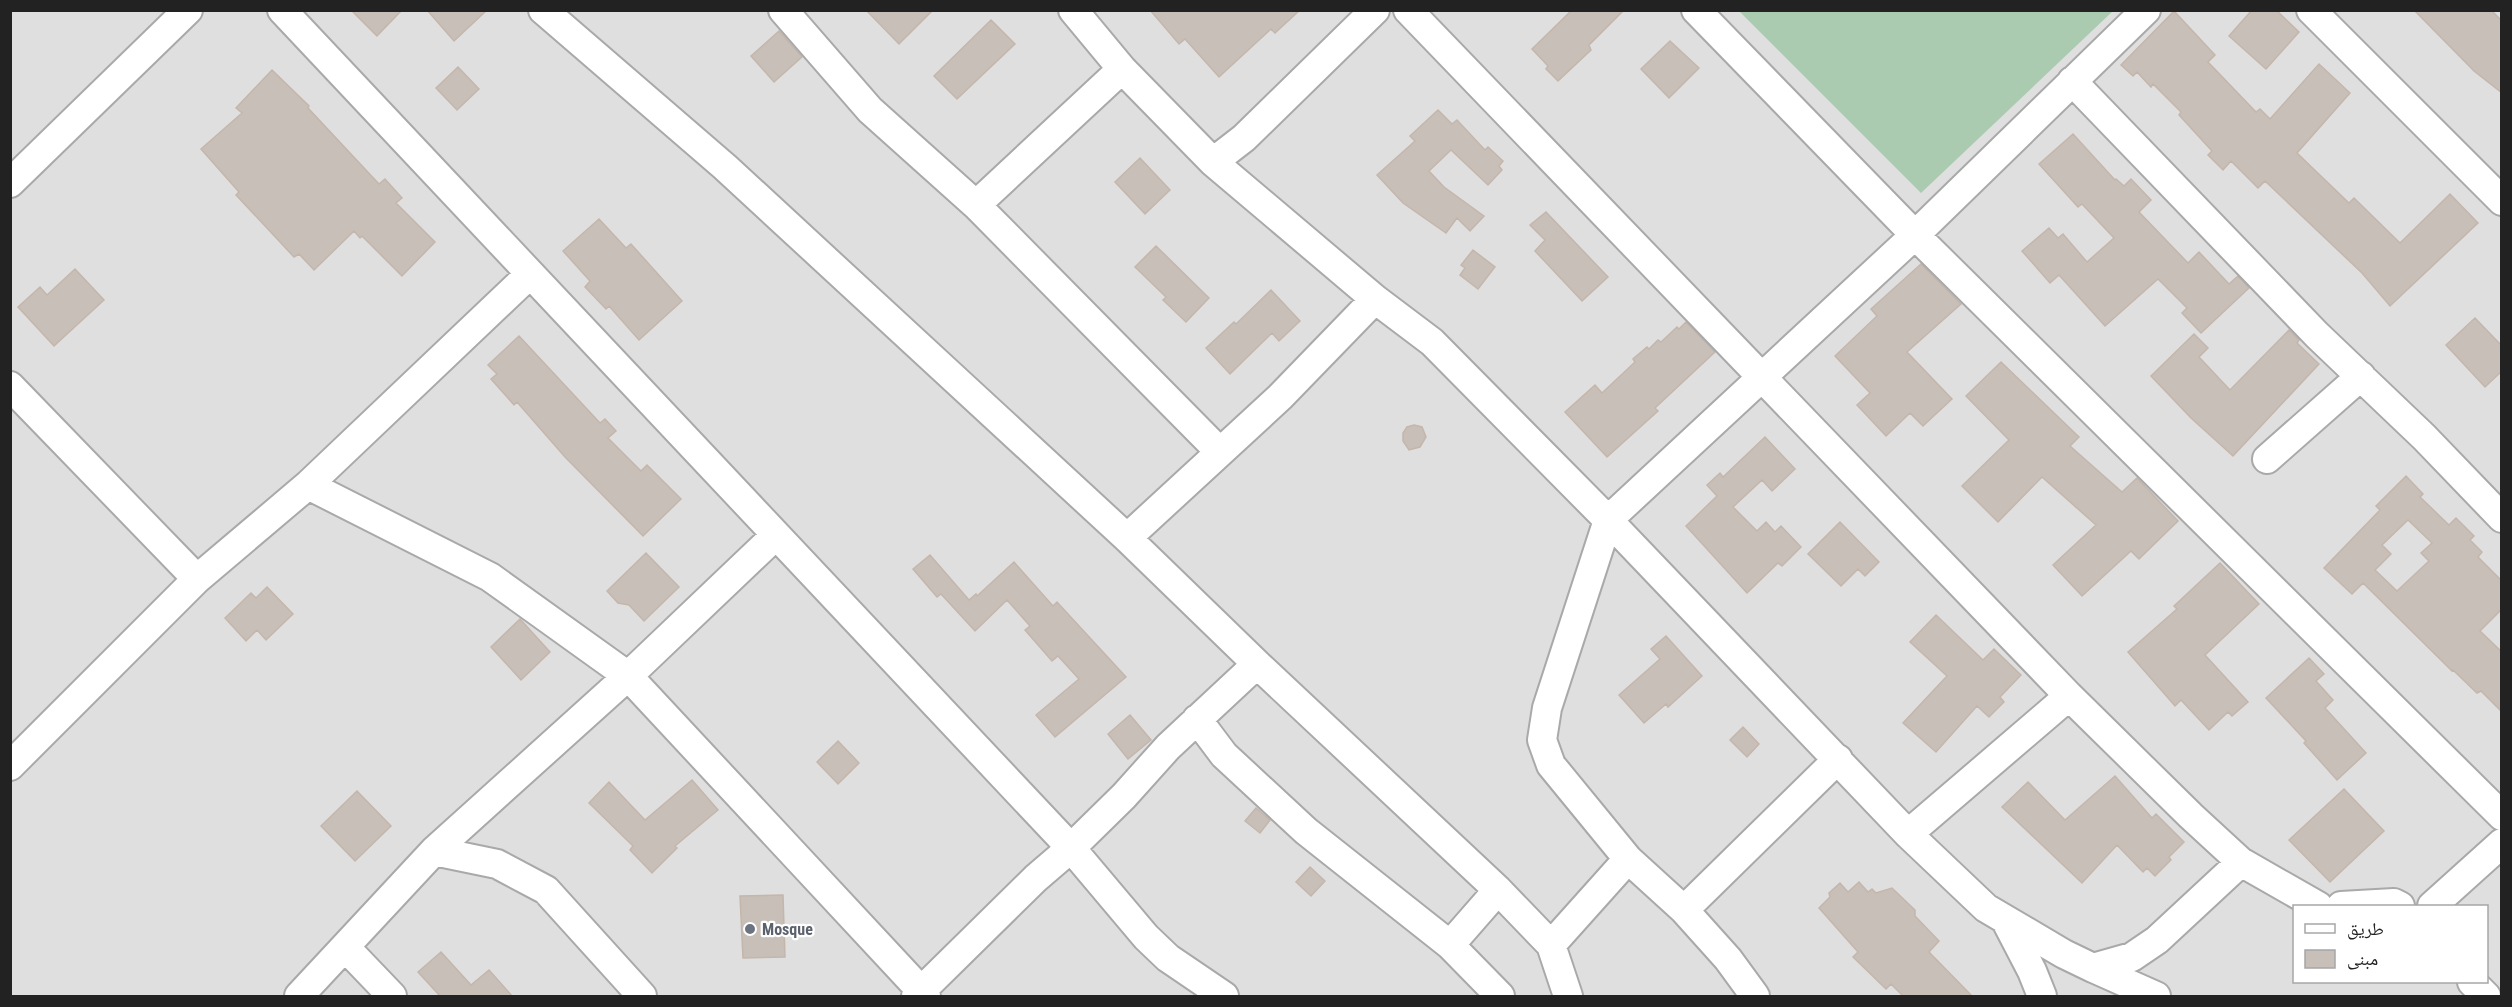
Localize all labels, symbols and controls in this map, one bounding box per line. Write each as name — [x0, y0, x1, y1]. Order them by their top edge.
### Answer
legend — [2293, 905, 2488, 983]
text: طريق — [2347, 918, 2384, 940]
place label: Mosque — [762, 920, 813, 939]
marker: Mosque — [743, 922, 757, 936]
text: مبنى — [2347, 948, 2378, 970]

